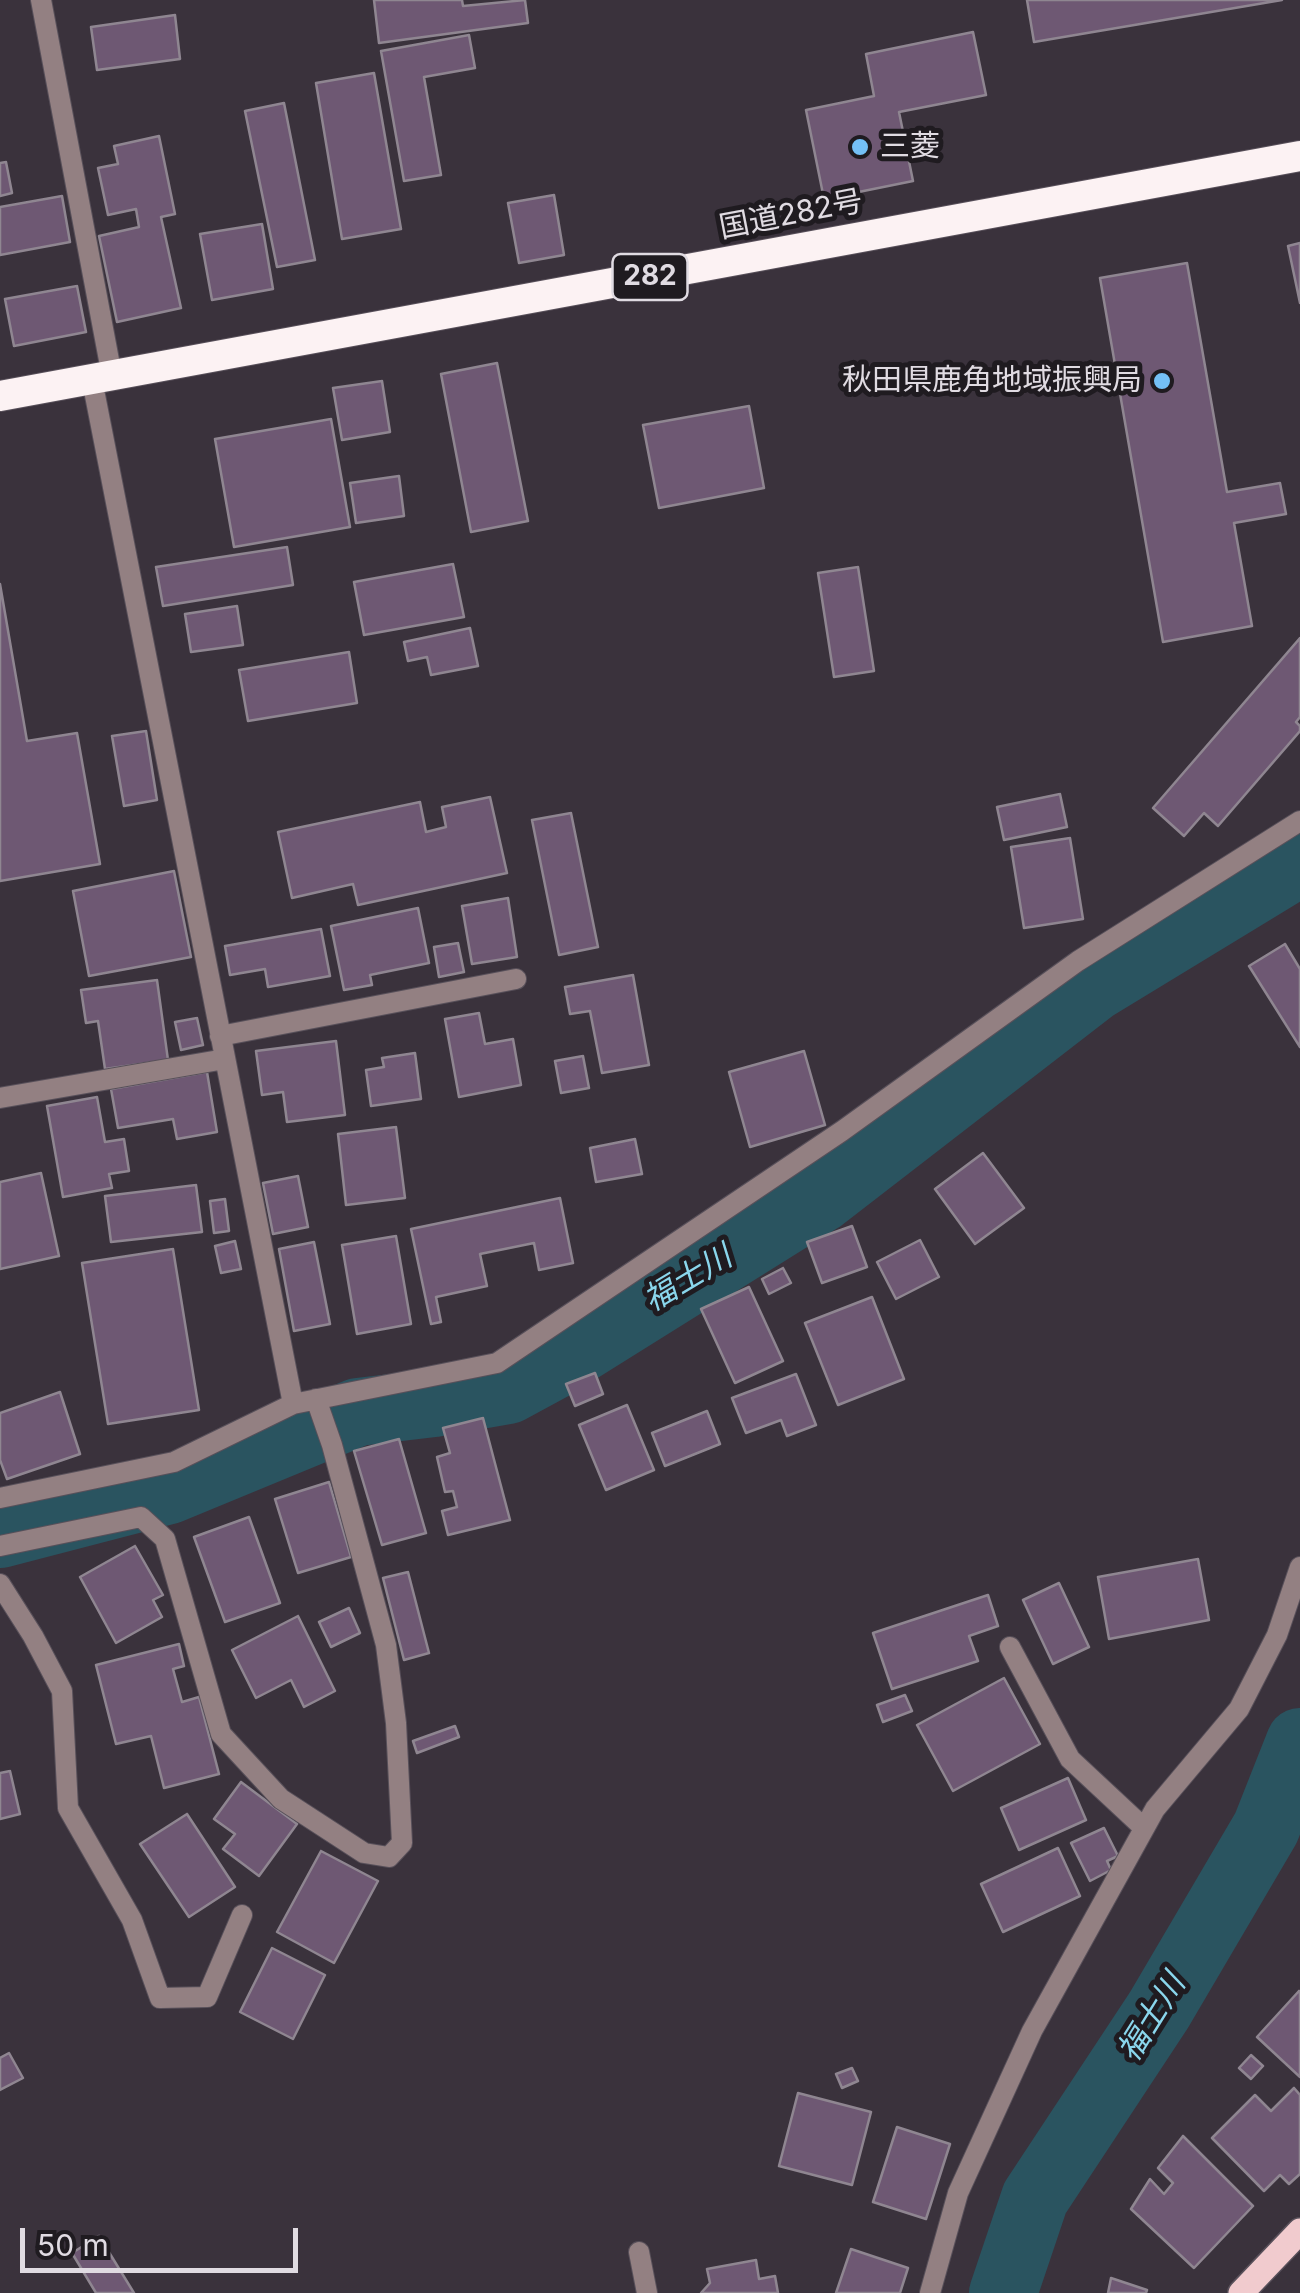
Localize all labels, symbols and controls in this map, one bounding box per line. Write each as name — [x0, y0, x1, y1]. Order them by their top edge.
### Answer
place label: 三菱 — [880, 129, 940, 165]
marker: 三菱 — [849, 136, 871, 158]
street label: 国道282号 — [716, 183, 866, 247]
road number: 282 — [612, 254, 688, 300]
place label: 秋田県鹿角地域振興局 — [842, 363, 1142, 399]
marker: 秋田県鹿角地域振興局 — [1151, 370, 1173, 392]
water label: 福士川 — [637, 1238, 739, 1320]
water label: 福士川 — [1110, 1967, 1194, 2069]
scale bar — [25, 2208, 302, 2270]
text: 50 m — [37, 2227, 109, 2263]

